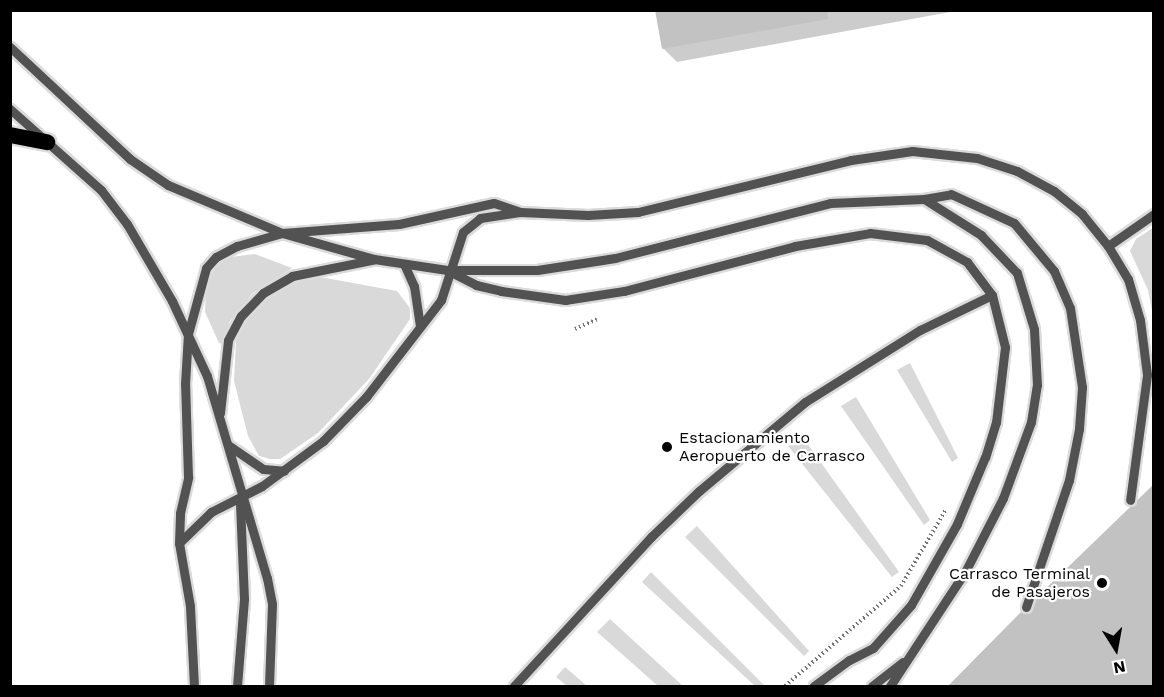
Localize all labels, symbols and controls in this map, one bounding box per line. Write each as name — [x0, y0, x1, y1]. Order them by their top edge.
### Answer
place label: Estacionamiento Aeropuerto de Carrasco — [679, 428, 865, 466]
marker: Estacionamiento Aeropuerto de Carrasco — [660, 440, 674, 454]
place label: Carrasco Terminal de Pasajeros — [949, 564, 1090, 602]
marker: Carrasco Terminal de Pasajeros — [1095, 576, 1109, 590]
north arrow — [1086, 619, 1146, 679]
text: N — [1112, 657, 1127, 678]

